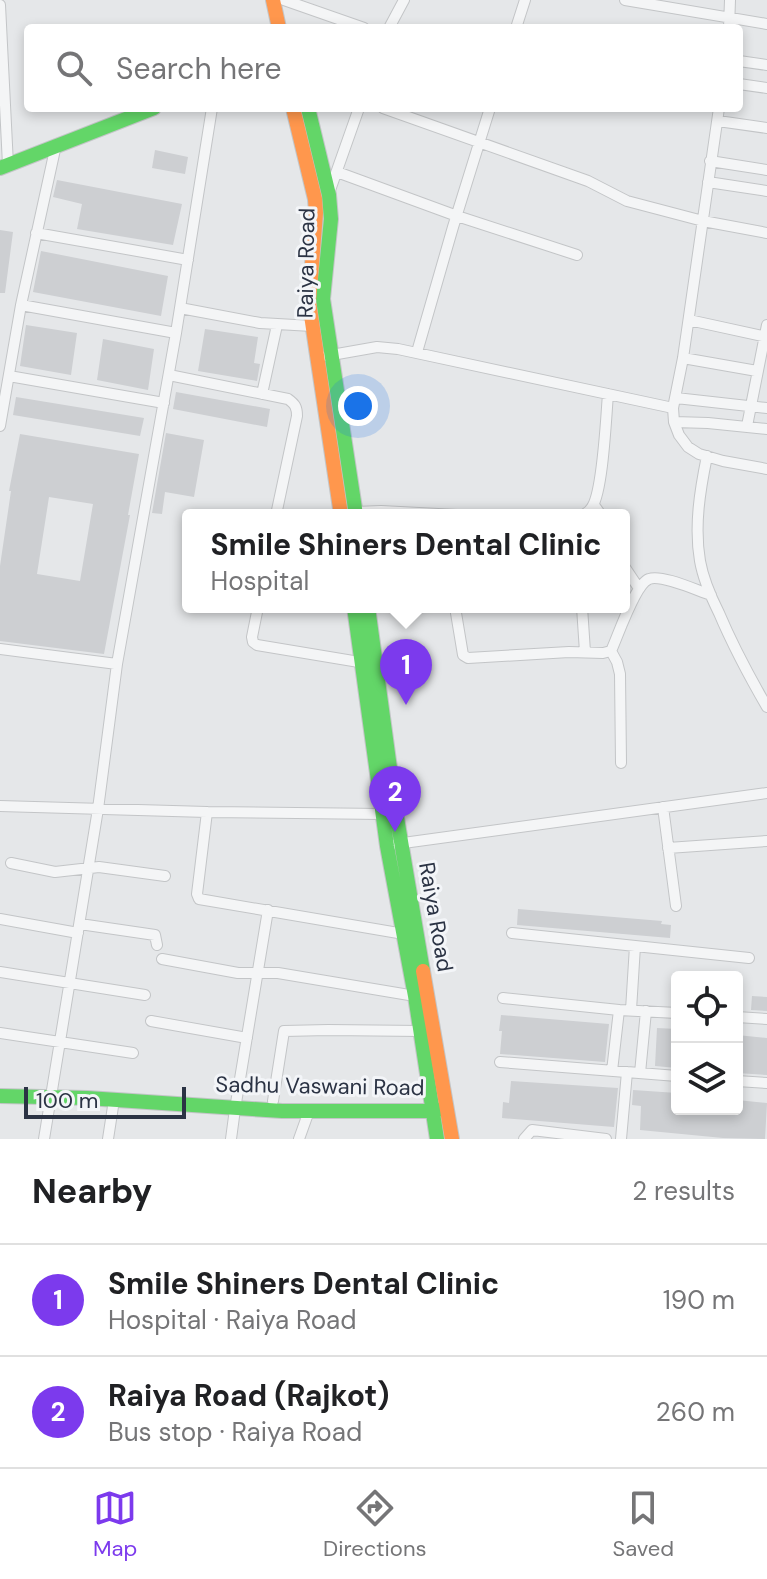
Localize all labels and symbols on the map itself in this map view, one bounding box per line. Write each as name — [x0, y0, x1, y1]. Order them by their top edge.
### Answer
street label: Raiya Road — [291, 207, 321, 319]
your location — [338, 386, 378, 426]
pin: 1 — [380, 639, 432, 705]
pin: 2 — [369, 766, 421, 832]
street label: Raiya Road — [412, 860, 460, 974]
street label: Sadhu Vaswani Road — [215, 1070, 425, 1102]
scale bar — [24, 1083, 186, 1119]

